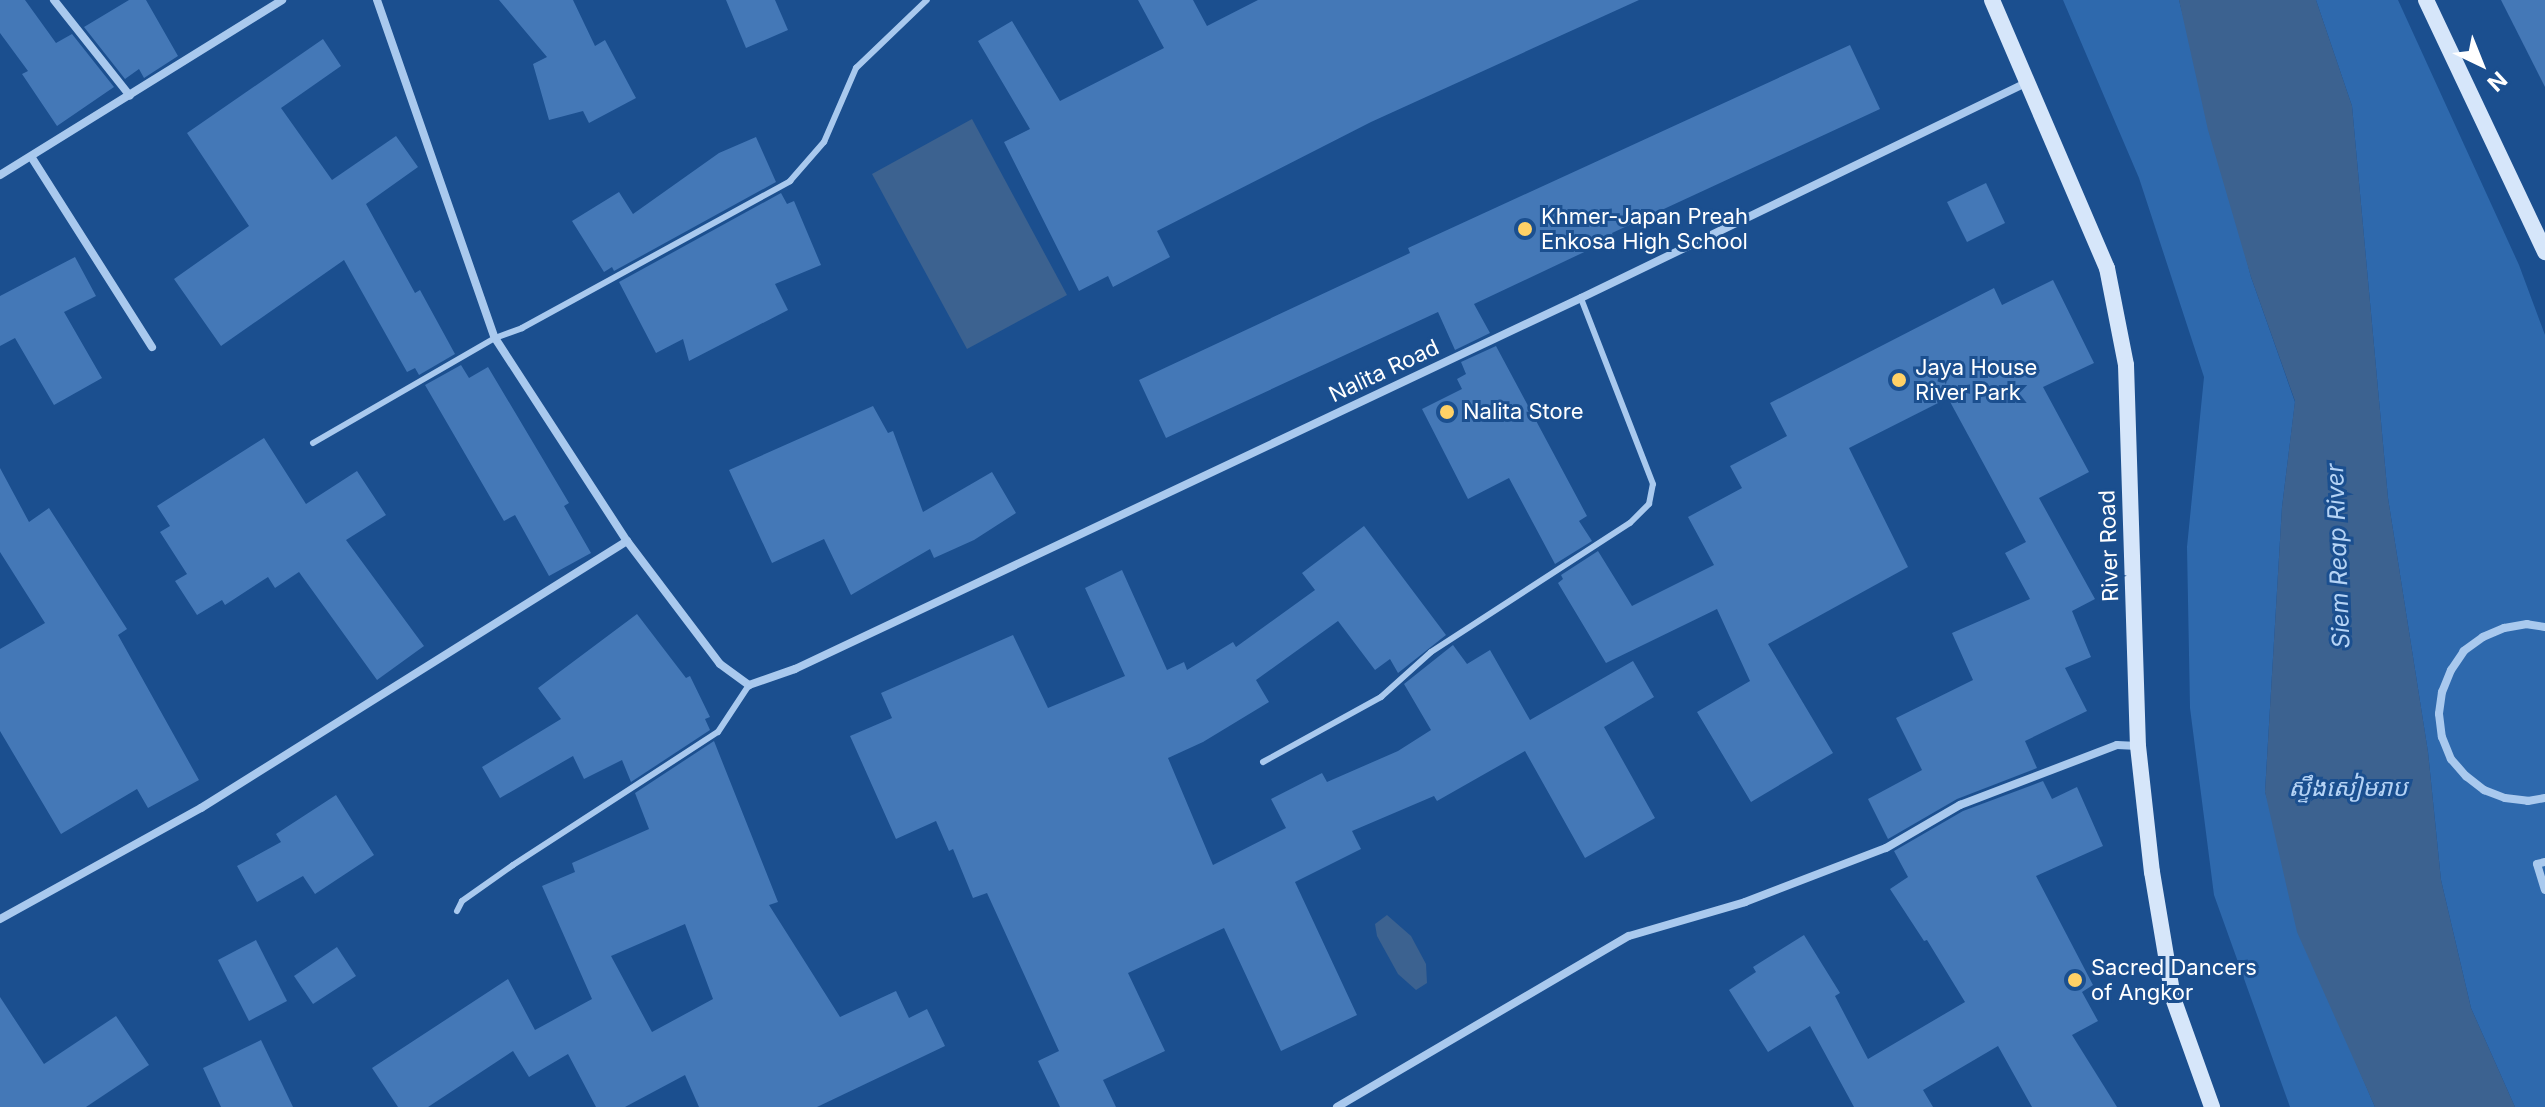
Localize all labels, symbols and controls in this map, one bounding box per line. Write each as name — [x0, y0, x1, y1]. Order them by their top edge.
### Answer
north arrow — [2441, 24, 2521, 104]
text: N — [2482, 66, 2512, 97]
place label: Khmer-Japan Preah Enkosa High School — [1541, 203, 1748, 254]
marker: Khmer-Japan Preah Enkosa High School — [1516, 220, 1534, 238]
street label: Nalita Road — [1325, 334, 1443, 408]
place label: Jaya House River Park — [1915, 354, 2037, 406]
marker: Jaya House River Park — [1890, 371, 1908, 389]
place label: Nalita Store — [1463, 399, 1583, 425]
marker: Nalita Store — [1438, 403, 1456, 421]
water label: Siem Reap River — [2320, 463, 2356, 649]
street label: River Road — [2094, 490, 2124, 602]
water label: ស្ទឹងសៀមរាប — [2289, 774, 2407, 802]
place label: Sacred Dancers of Angkor — [2091, 954, 2257, 1006]
marker: Sacred Dancers of Angkor — [2066, 971, 2084, 989]

